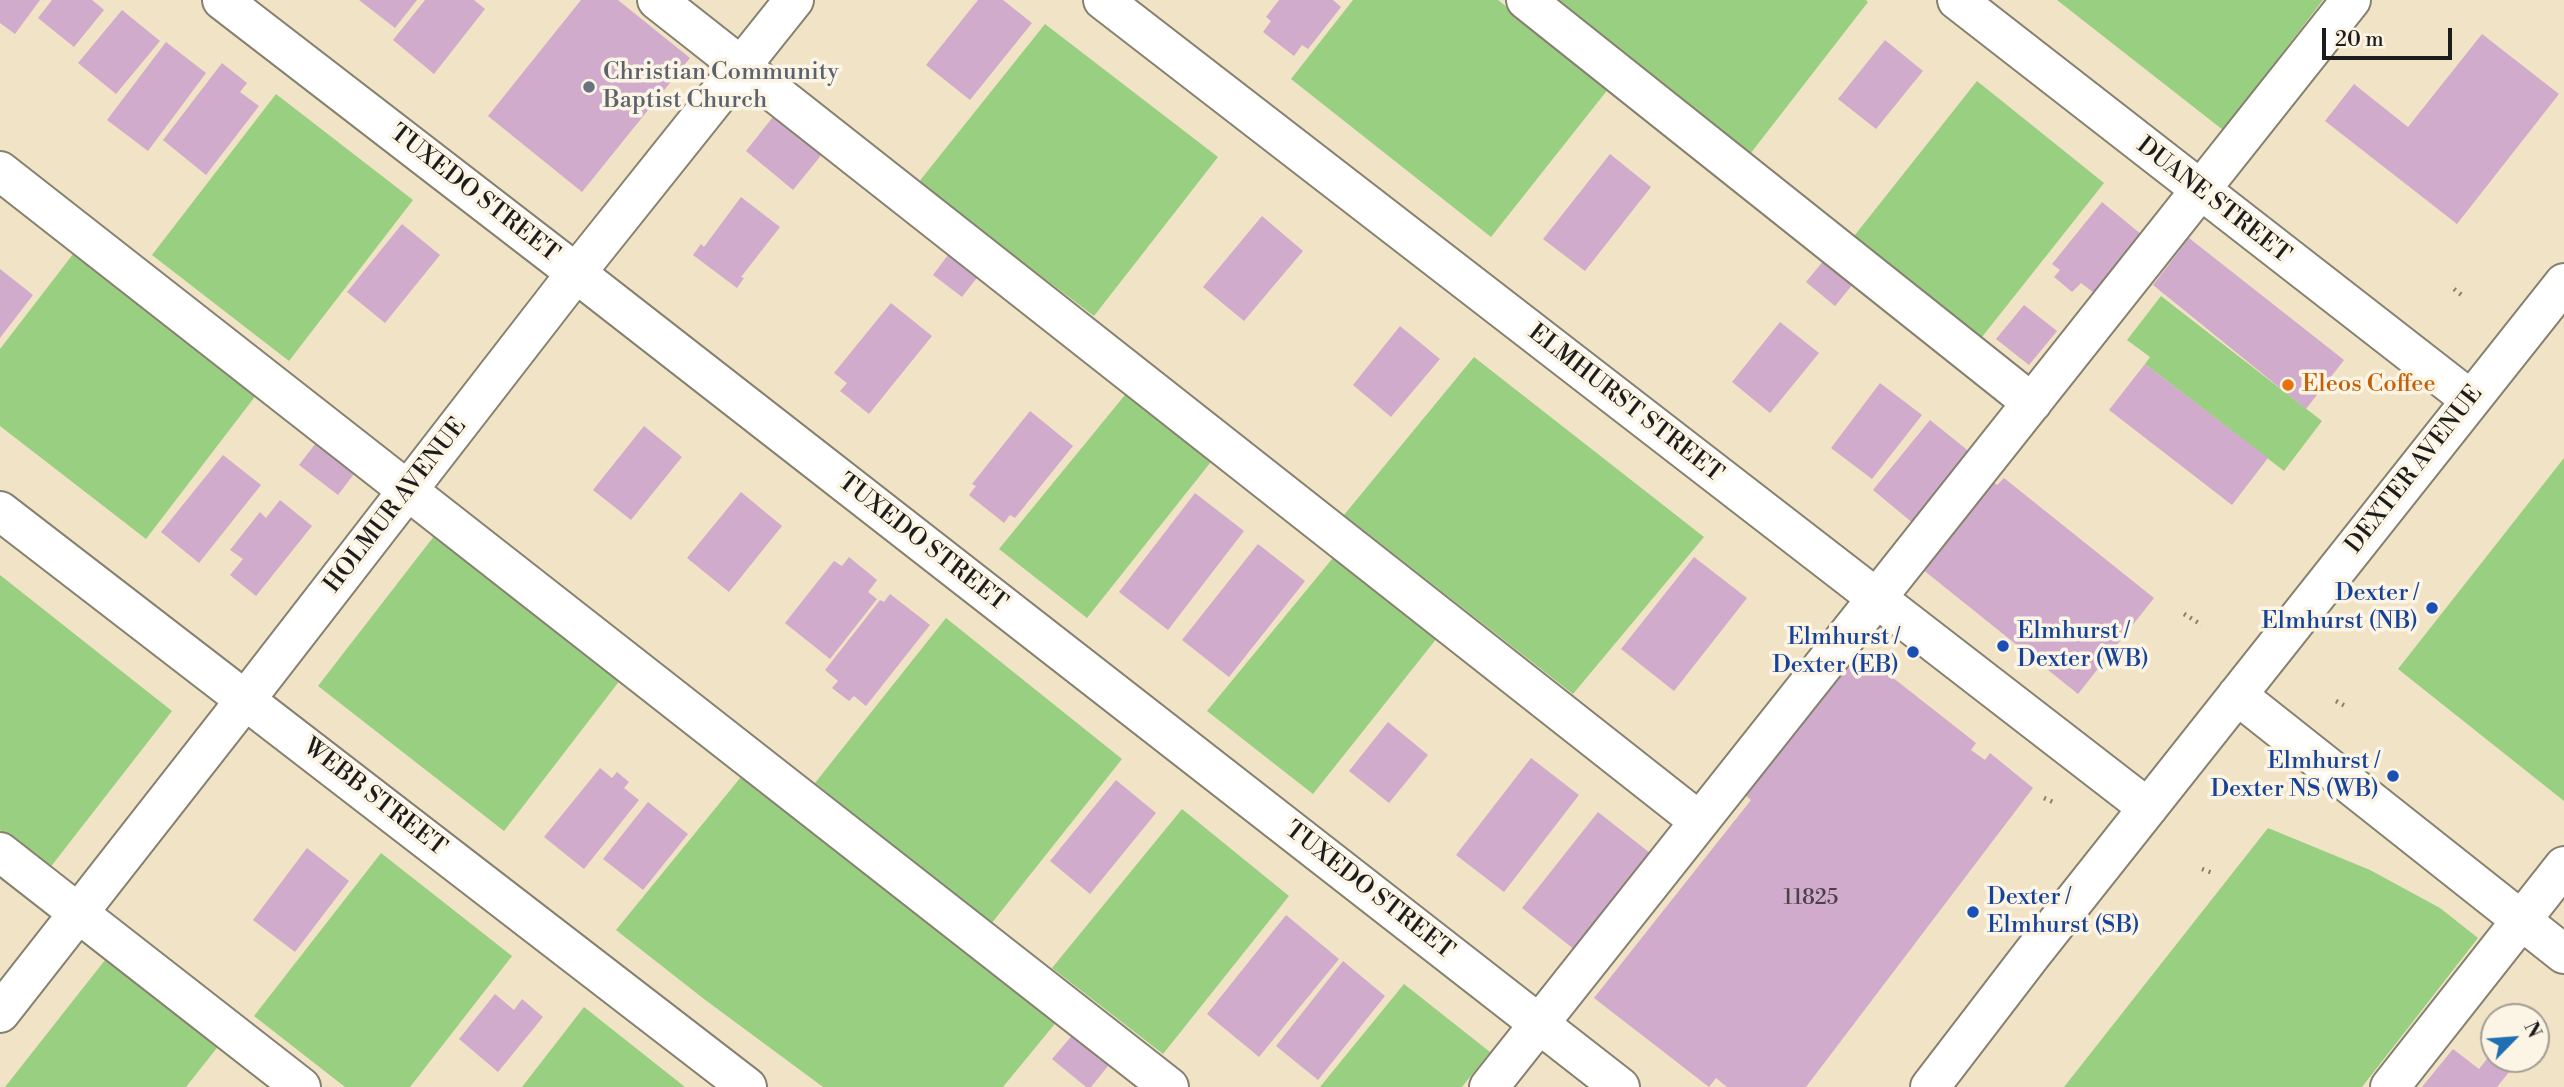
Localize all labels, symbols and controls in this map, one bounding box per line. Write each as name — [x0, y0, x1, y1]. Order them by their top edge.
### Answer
scale bar — [2326, 14, 2456, 58]
text: 20 m — [2335, 27, 2384, 53]
place label: Christian Community Baptist Church — [603, 59, 839, 115]
marker: Christian Community Baptist Church — [581, 79, 597, 95]
street label: TUXEDO STREET — [384, 119, 564, 269]
street label: DUANE STREET — [2130, 132, 2296, 270]
street label: ELMHURST STREET — [1522, 319, 1728, 489]
place label: Eleos Coffee — [2302, 371, 2436, 399]
marker: Eleos Coffee — [2280, 377, 2296, 393]
street label: DEXTER AVENUE — [2340, 380, 2490, 560]
street label: HOLMUR AVENUE — [319, 413, 473, 599]
street label: TUXEDO STREET — [832, 468, 1012, 618]
place label: Dexter / Elmhurst (NB) — [2261, 580, 2418, 636]
marker: Dexter / Elmhurst (NB) — [2424, 600, 2440, 616]
place label: Elmhurst / Dexter (WB) — [2017, 618, 2149, 674]
place label: Elmhurst / Dexter (EB) — [1772, 624, 1899, 680]
marker: Elmhurst / Dexter (WB) — [1995, 638, 2011, 654]
marker: Elmhurst / Dexter (EB) — [1905, 644, 1921, 660]
street label: WEBB STREET — [297, 733, 451, 863]
place label: Elmhurst / Dexter NS (WB) — [2210, 748, 2379, 804]
marker: Elmhurst / Dexter NS (WB) — [2385, 768, 2401, 784]
street label: TUXEDO STREET — [1279, 816, 1459, 966]
place label: Dexter / Elmhurst (SB) — [1987, 884, 2140, 940]
house number: 11825 — [1784, 886, 1838, 912]
marker: Dexter / Elmhurst (SB) — [1965, 904, 1981, 920]
north arrow — [2480, 1003, 2550, 1073]
text: N — [2518, 1018, 2546, 1042]

